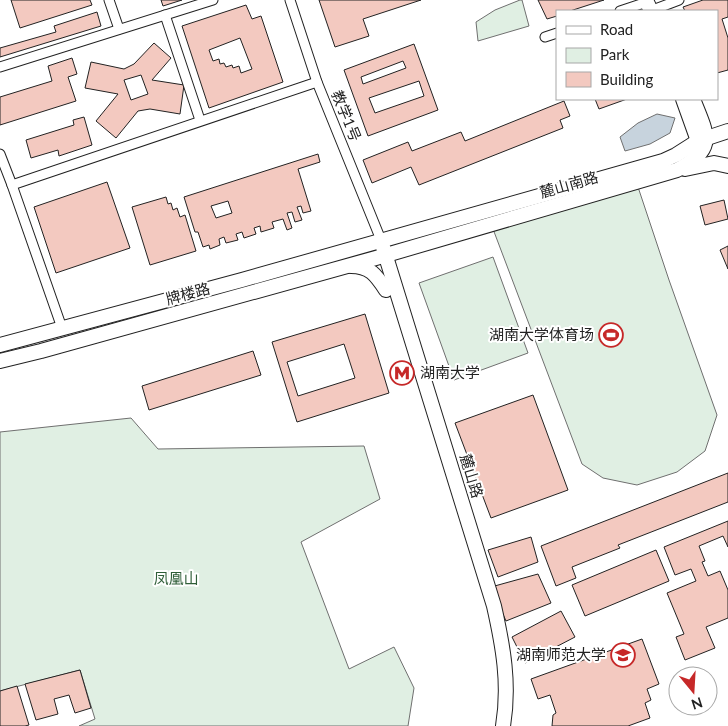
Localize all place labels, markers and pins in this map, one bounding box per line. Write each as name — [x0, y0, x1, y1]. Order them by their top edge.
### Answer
sports icon: 湖南大学体育场 — [598, 322, 624, 348]
place label: 湖南大学体育场 — [489, 325, 594, 343]
metro station icon: 湖南大学 — [389, 360, 415, 386]
place label: 湖南大学 — [420, 363, 480, 381]
school or university icon: 湖南师范大学 — [610, 642, 636, 668]
place label: 湖南师范大学 — [516, 645, 606, 663]

